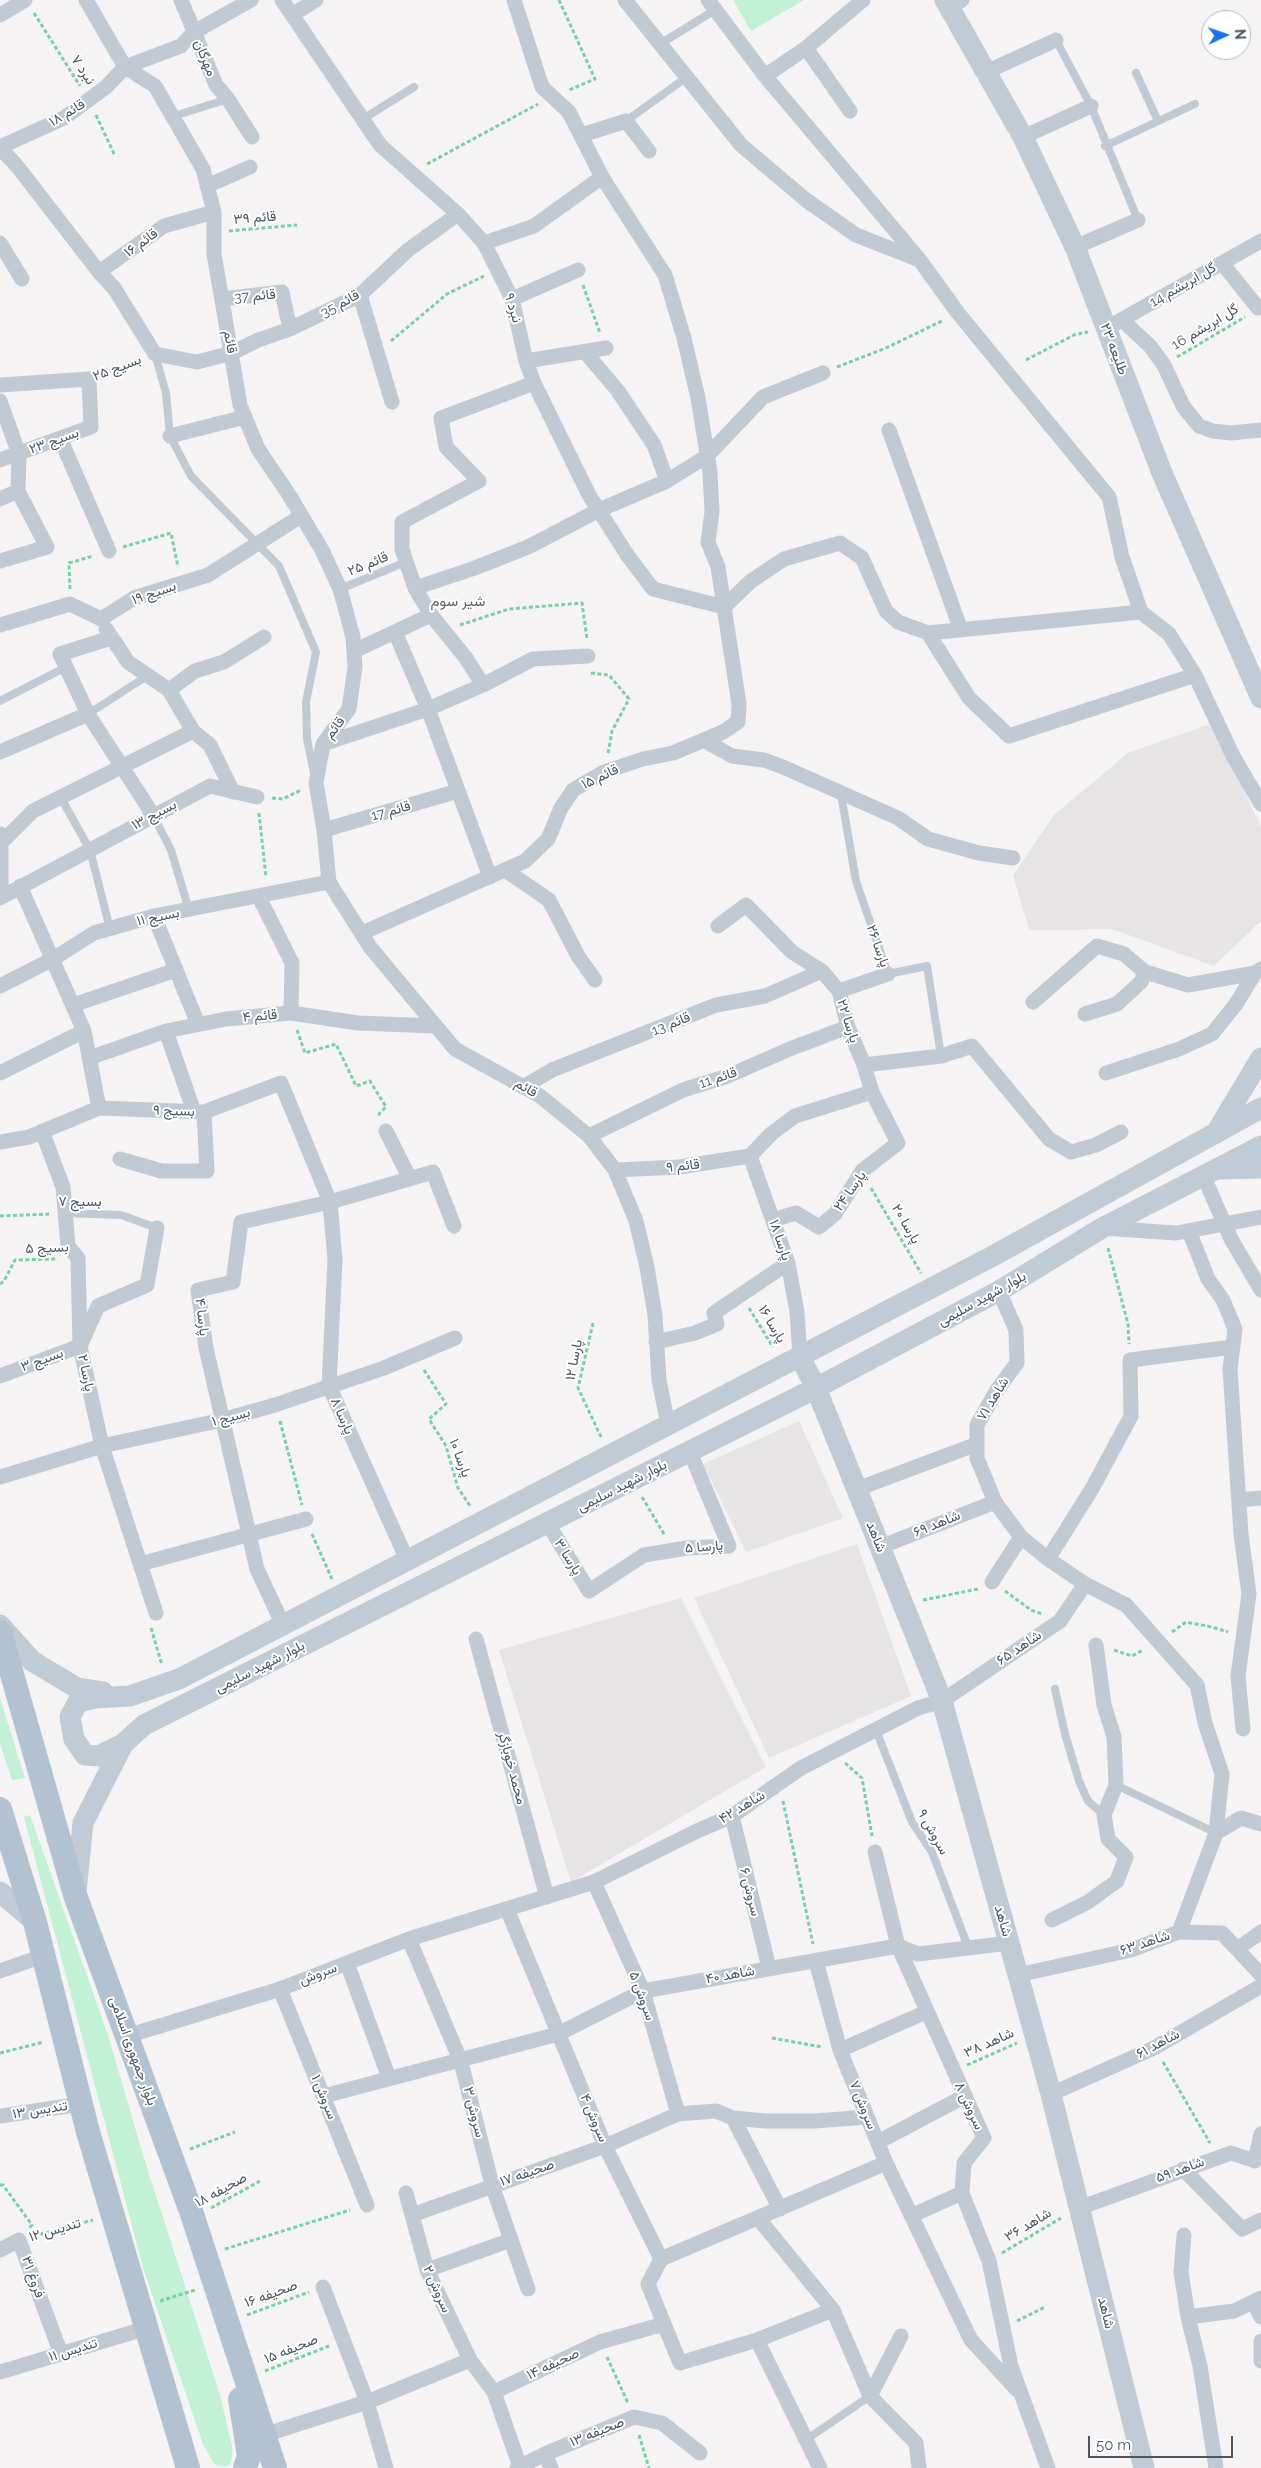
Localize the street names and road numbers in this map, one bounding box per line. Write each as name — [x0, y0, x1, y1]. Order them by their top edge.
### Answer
street label: مهرگان — [190, 37, 220, 79]
street label: نبرد ۷ — [67, 52, 99, 88]
street label: قائم ۱۸ — [46, 96, 88, 130]
street label: قائم ۳۹ — [233, 208, 277, 228]
street label: قائم ۱۶ — [121, 225, 161, 261]
street label: گل ابریشم 14 — [1147, 259, 1219, 311]
street label: قائم 37 — [234, 286, 276, 306]
street label: قائم 35 — [318, 286, 362, 322]
street label: نبرد ۹ — [501, 291, 525, 325]
street label: گل ابریشم 16 — [1169, 300, 1241, 354]
street label: طلیعه ۲۳ — [1096, 321, 1132, 377]
street label: قائم — [220, 329, 240, 355]
street label: بسیج ۲۵ — [90, 351, 144, 385]
street label: بسیج ۲۳ — [27, 424, 81, 458]
street label: قائم ۲۵ — [345, 548, 391, 580]
street label: بسیج ۱۹ — [130, 578, 178, 608]
street label: قائم — [321, 714, 349, 742]
street label: قائم ۱۵ — [579, 761, 621, 793]
street label: بسیج ۱۳ — [129, 796, 179, 834]
street label: قائم 17 — [369, 797, 413, 825]
street label: بسیج ۱۱ — [135, 904, 181, 930]
street label: پارسا ۲۶ — [863, 922, 893, 970]
street label: پارسا ۲۲ — [833, 997, 863, 1045]
street label: قائم ۴ — [242, 1006, 278, 1026]
street label: قائم 13 — [649, 1009, 693, 1039]
street label: قائم 11 — [697, 1064, 739, 1092]
street label: قائم — [512, 1075, 540, 1101]
street label: بسیج ۹ — [153, 1102, 195, 1120]
street label: قائم ۹ — [665, 1156, 701, 1176]
street label: پارسا ۲۴ — [830, 1168, 870, 1214]
street label: بسیج ۷ — [58, 1194, 102, 1210]
street label: پارسا ۲۰ — [888, 1201, 924, 1247]
street label: پارسا ۱۸ — [765, 1217, 795, 1263]
street label: بسیج ۵ — [25, 1239, 69, 1257]
street label: بلوار شهید سلیمی — [935, 1268, 1029, 1330]
street label: پارسا ۴ — [191, 1297, 213, 1337]
street label: پارسا ۱۶ — [754, 1302, 790, 1346]
street label: پارسا ۱۲ — [562, 1338, 586, 1382]
street label: بسیج ۳ — [18, 1345, 66, 1375]
street label: پارسا ۲ — [74, 1353, 98, 1393]
street label: شاهد ۷۱ — [973, 1374, 1013, 1424]
street label: پارسا ۸ — [327, 1395, 357, 1437]
street label: بسیج ۱ — [210, 1404, 252, 1430]
street label: پارسا ۱۰ — [445, 1436, 475, 1480]
street label: بلوار شهید سلیمی — [574, 1456, 670, 1516]
street label: شاهد ۶۹ — [911, 1507, 963, 1541]
street label: شاهد — [862, 1519, 890, 1555]
street label: پارسا ۳ — [550, 1536, 586, 1578]
street label: پارسا ۵ — [684, 1537, 724, 1557]
street label: شاهد ۶۵ — [993, 1627, 1045, 1669]
street label: بلوار شهید سلیمی — [212, 1637, 308, 1697]
street label: محمد خوبازگر — [494, 1730, 530, 1806]
street label: شاهد ۴۲ — [716, 1787, 768, 1827]
street label: سروش ۹ — [914, 1806, 952, 1858]
street label: سروش ۶ — [736, 1866, 764, 1918]
street label: شاهد — [991, 1903, 1015, 1939]
street label: شاهد ۶۳ — [1118, 1927, 1172, 1959]
street label: سروش — [297, 1959, 339, 1989]
street label: شاهد ۴۰ — [704, 1962, 756, 1988]
street label: سروش ۵ — [625, 1969, 659, 2023]
street label: بلوار جمهوری اسلامی — [105, 1994, 161, 2108]
street label: شاهد ۳۸ — [961, 2025, 1017, 2061]
street label: شاهد ۶۱ — [1134, 2026, 1182, 2062]
street label: سروش ۱ — [307, 2072, 341, 2122]
street label: سروش ۷ — [846, 2078, 880, 2132]
street label: سروش ۸ — [951, 2079, 987, 2133]
street label: سروش ۳ — [460, 2085, 488, 2139]
street label: سروش ۴ — [576, 2091, 612, 2145]
street label: تندیس ۱۳ — [11, 2097, 69, 2123]
street label: شاهد ۵۹ — [1153, 2153, 1207, 2187]
street label: صحیفه ۱۷ — [498, 2156, 556, 2190]
street label: صحیفه ۱۸ — [192, 2169, 250, 2211]
street label: شاهد ۳۶ — [1002, 2205, 1054, 2245]
street label: تندیس ۱۲ — [27, 2215, 83, 2245]
street label: فروغ ۳۱ — [18, 2254, 48, 2300]
street label: سروش ۲ — [419, 2263, 455, 2315]
street label: صحیفه ۱۶ — [242, 2277, 300, 2311]
street label: شاهد — [1094, 2296, 1118, 2330]
street label: صحیفه ۱۵ — [262, 2331, 320, 2367]
street label: تندیس ۱۱ — [47, 2335, 99, 2365]
street label: صحیفه ۱۴ — [524, 2345, 582, 2383]
street label: صحیفه ۱۳ — [567, 2413, 627, 2451]

